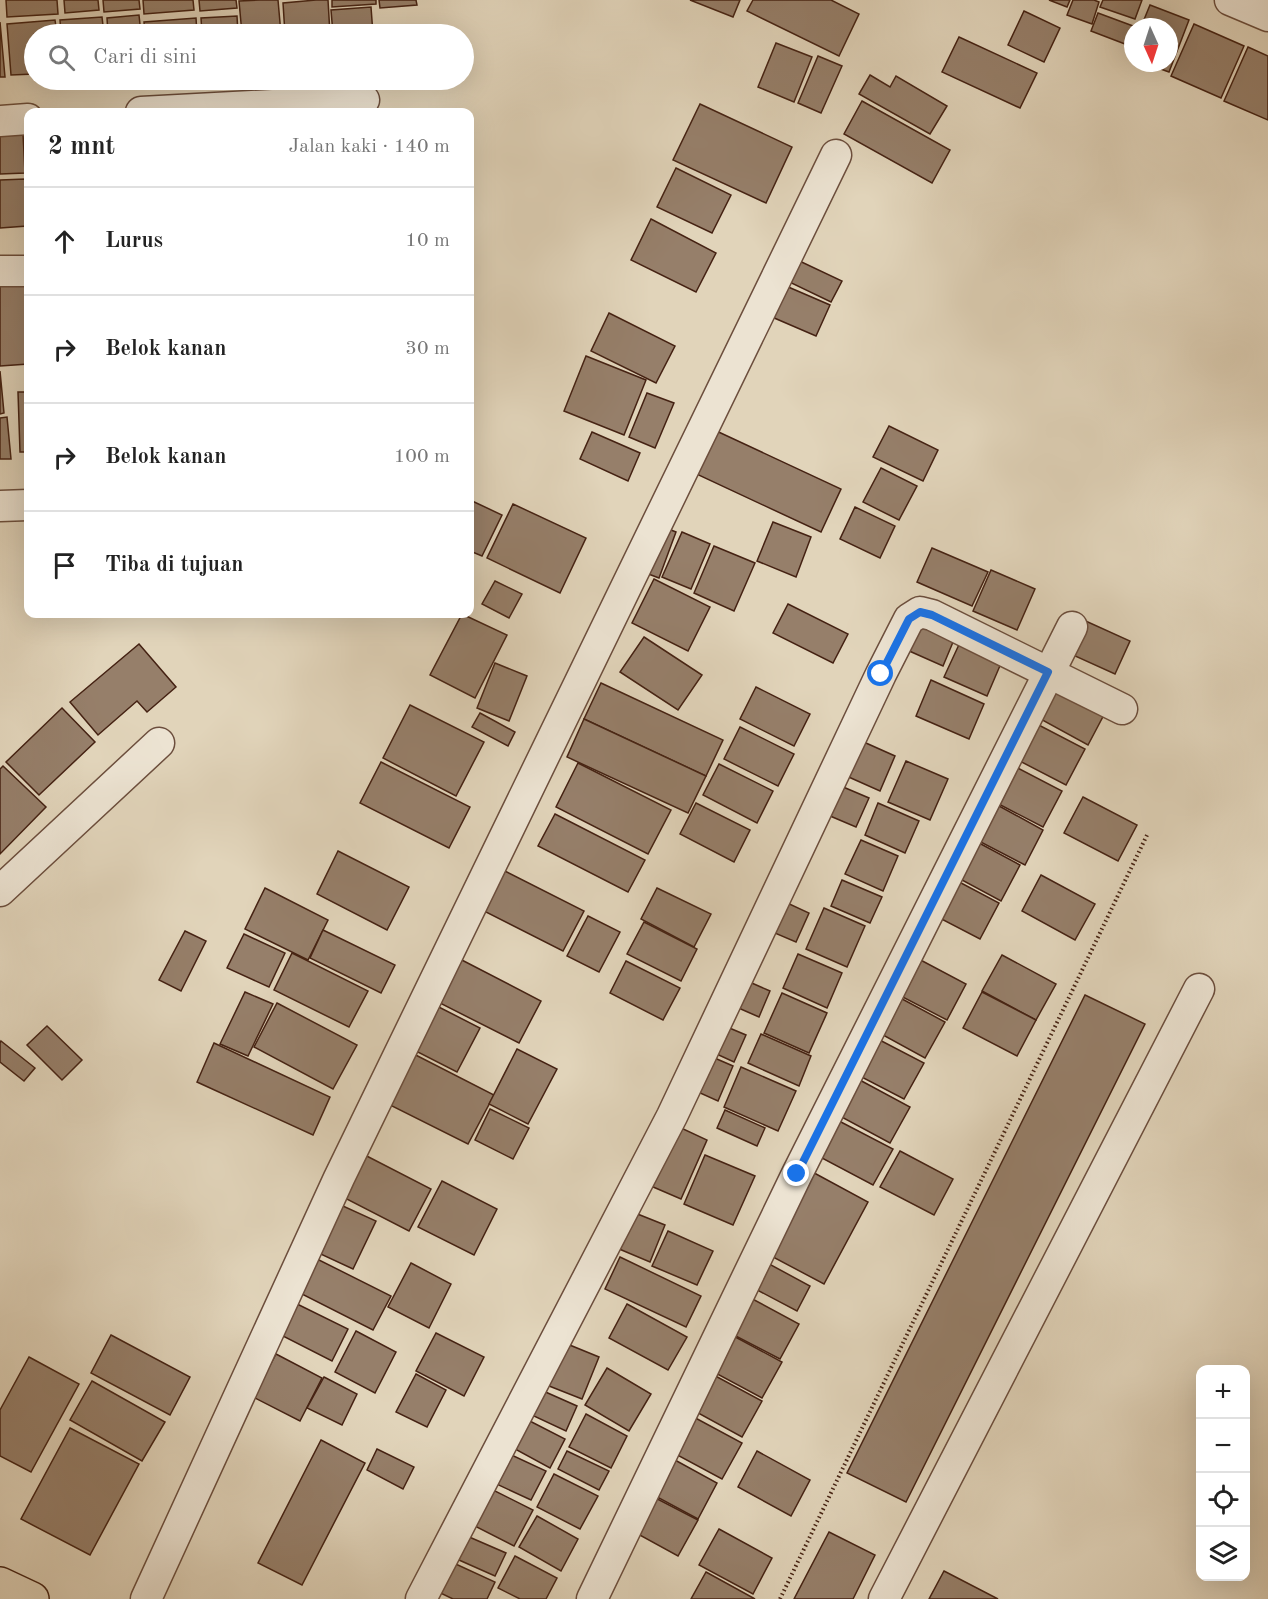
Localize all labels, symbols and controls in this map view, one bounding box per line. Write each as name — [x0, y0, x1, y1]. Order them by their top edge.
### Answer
north arrow — [1124, 18, 1178, 72]
search box — [24, 24, 474, 90]
icon: search — [45, 41, 78, 74]
text: Cari di sini — [93, 46, 197, 68]
text: 2 mnt — [48, 134, 115, 160]
text: Jalan kaki · 140 m — [288, 137, 450, 157]
icon: ahead — [48, 225, 81, 258]
text: Lurus — [105, 230, 163, 252]
text: 10 m — [405, 231, 450, 251]
icon: right — [48, 333, 81, 366]
text: Belok kanan — [105, 338, 227, 360]
text: 30 m — [405, 339, 450, 359]
icon: right — [48, 441, 81, 474]
text: Belok kanan — [105, 446, 227, 468]
text: 100 m — [394, 447, 450, 467]
icon: arrive — [48, 549, 81, 582]
text: Tiba di tujuan — [105, 554, 243, 576]
route start — [867, 660, 893, 686]
route end — [783, 1160, 809, 1186]
map controls — [1196, 1365, 1250, 1581]
button: + — [1196, 1365, 1250, 1419]
button: − — [1196, 1419, 1250, 1473]
button: locate — [1196, 1473, 1250, 1527]
button: layers — [1196, 1527, 1250, 1581]

